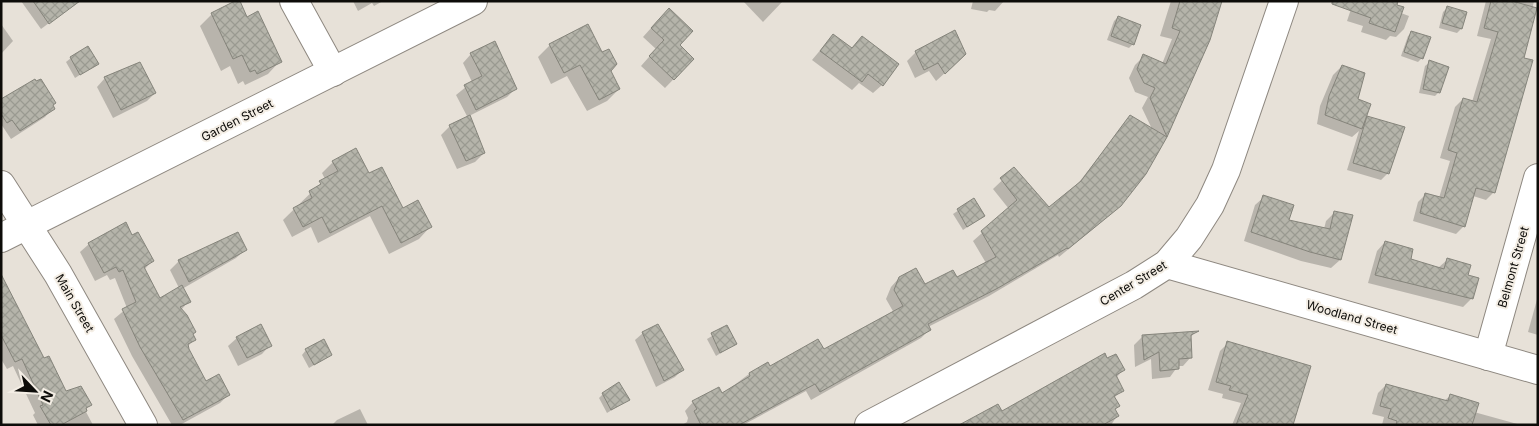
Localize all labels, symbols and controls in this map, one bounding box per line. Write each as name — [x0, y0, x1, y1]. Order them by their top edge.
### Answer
street label: Garden Street — [199, 95, 276, 145]
street label: Belmont Street — [1494, 225, 1532, 309]
street label: Center Street — [1097, 257, 1169, 309]
street label: Main Street — [52, 271, 98, 335]
street label: Woodland Street — [1305, 297, 1399, 337]
north arrow — [10, 366, 60, 416]
text: N — [37, 388, 57, 405]

